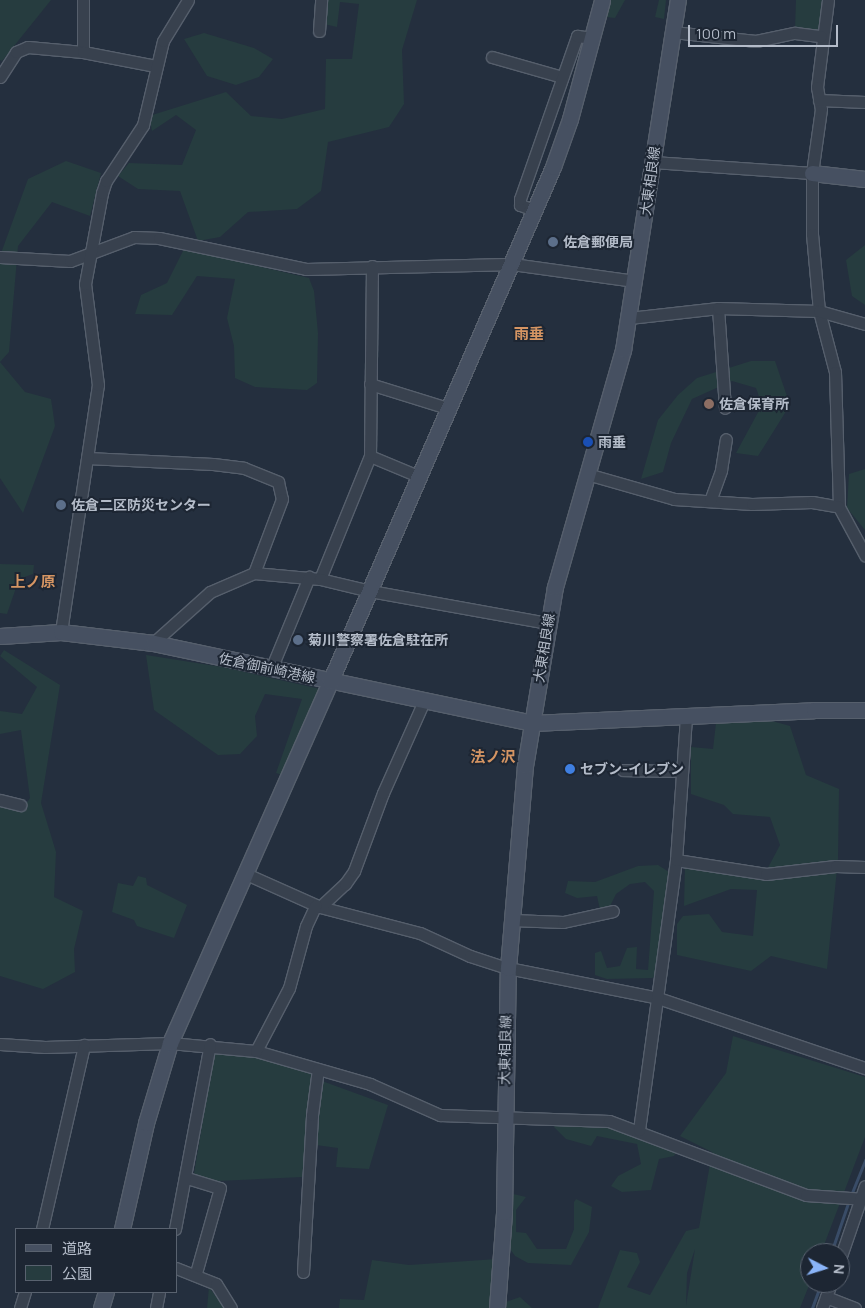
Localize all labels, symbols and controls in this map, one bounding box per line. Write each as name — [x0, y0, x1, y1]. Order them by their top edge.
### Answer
scale bar — [690, 15, 840, 47]
text: 100 m — [696, 23, 736, 44]
street label: 大東相良線 — [637, 145, 663, 217]
place label: 佐倉郵便局 — [563, 234, 633, 250]
marker: 佐倉郵便局 — [547, 236, 559, 248]
district label: 雨垂 — [514, 325, 544, 343]
place label: 佐倉保育所 — [719, 396, 789, 412]
marker: 佐倉保育所 — [703, 398, 715, 410]
place label: 雨垂 — [598, 434, 626, 450]
marker: 雨垂 — [582, 436, 594, 448]
place label: 佐倉二区防災センター — [71, 497, 211, 513]
marker: 佐倉二区防災センター — [55, 499, 67, 511]
district label: 上ノ原 — [11, 573, 55, 591]
street label: 大東相良線 — [530, 612, 558, 684]
place label: 菊川警察署佐倉駐在所 — [308, 632, 448, 648]
marker: 菊川警察署佐倉駐在所 — [292, 634, 304, 646]
street label: 佐倉御前崎港線 — [217, 650, 317, 686]
district label: 法ノ沢 — [471, 748, 515, 766]
place label: セブン-イレブン — [580, 761, 684, 777]
marker: セブン-イレブン — [564, 763, 576, 775]
street label: 大東相良線 — [496, 1015, 514, 1085]
legend — [15, 1228, 178, 1293]
text: 道路 — [62, 1238, 92, 1259]
north arrow — [800, 1243, 850, 1293]
text: 公園 — [62, 1263, 92, 1284]
text: N — [830, 1263, 849, 1275]

